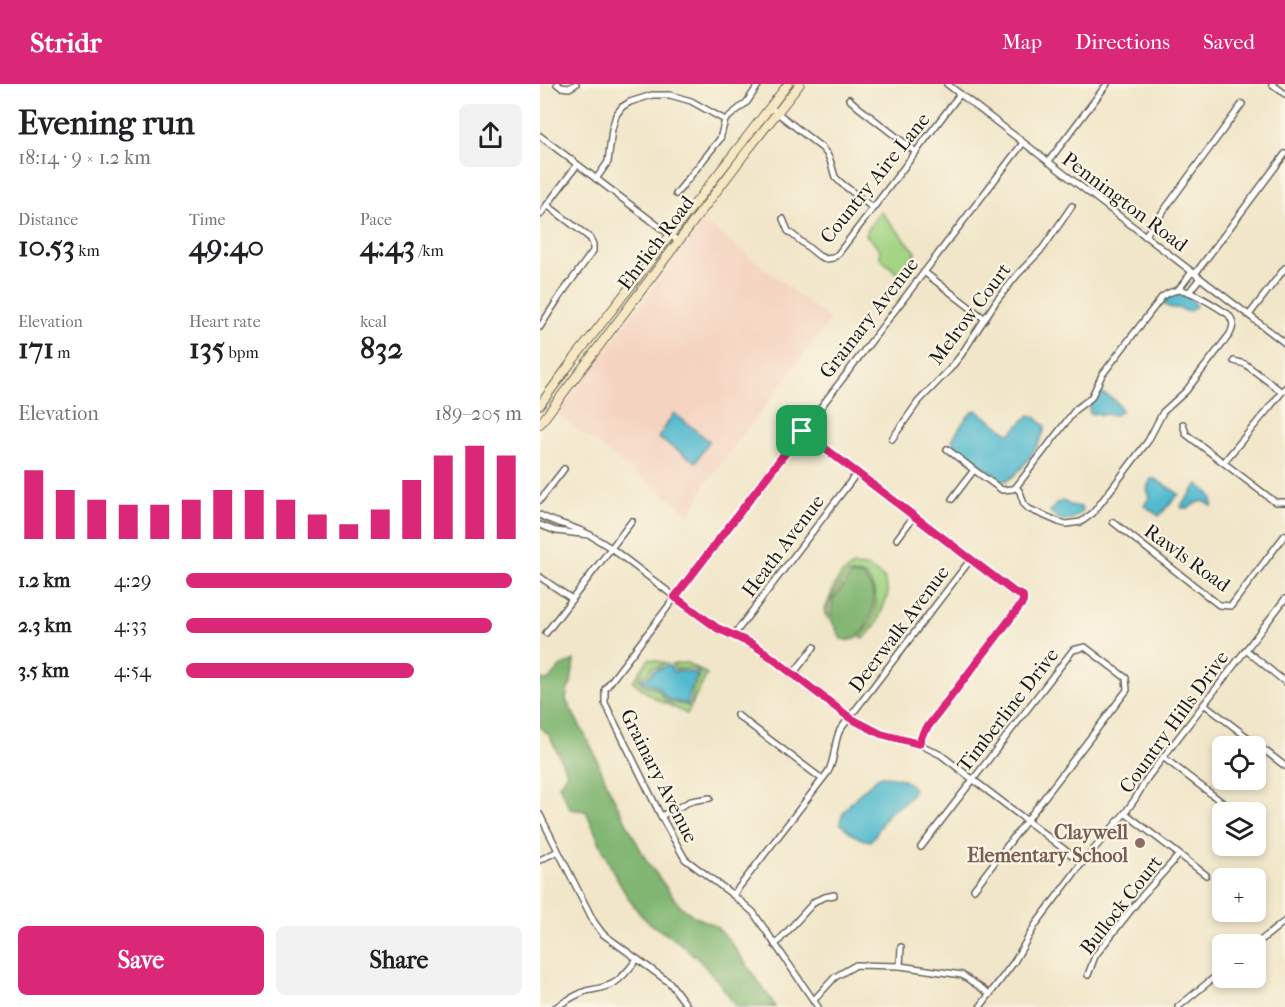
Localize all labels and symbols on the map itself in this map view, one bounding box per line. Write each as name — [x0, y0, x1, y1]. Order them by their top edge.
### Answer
street label: Country Aire Lane — [815, 108, 935, 248]
street label: Pennington Road — [1058, 147, 1193, 257]
street label: Ehrlich Road — [613, 191, 700, 295]
street label: Grainary Avenue — [815, 253, 923, 383]
street label: Melrow Court — [924, 259, 1016, 369]
pin — [776, 405, 827, 456]
street label: Heath Avenue — [737, 490, 829, 602]
street label: Rawls Road — [1140, 519, 1235, 597]
street label: Deerwalk Avenue — [844, 561, 954, 697]
street label: Timberline Drive — [953, 644, 1063, 776]
street label: Country Hills Drive — [1115, 646, 1233, 798]
street label: Grainary Avenue — [615, 705, 703, 847]
place label: Claywell Elementary School — [967, 821, 1128, 867]
marker: Claywell Elementary School — [1133, 836, 1147, 850]
street label: Bullock Court — [1075, 851, 1167, 959]

